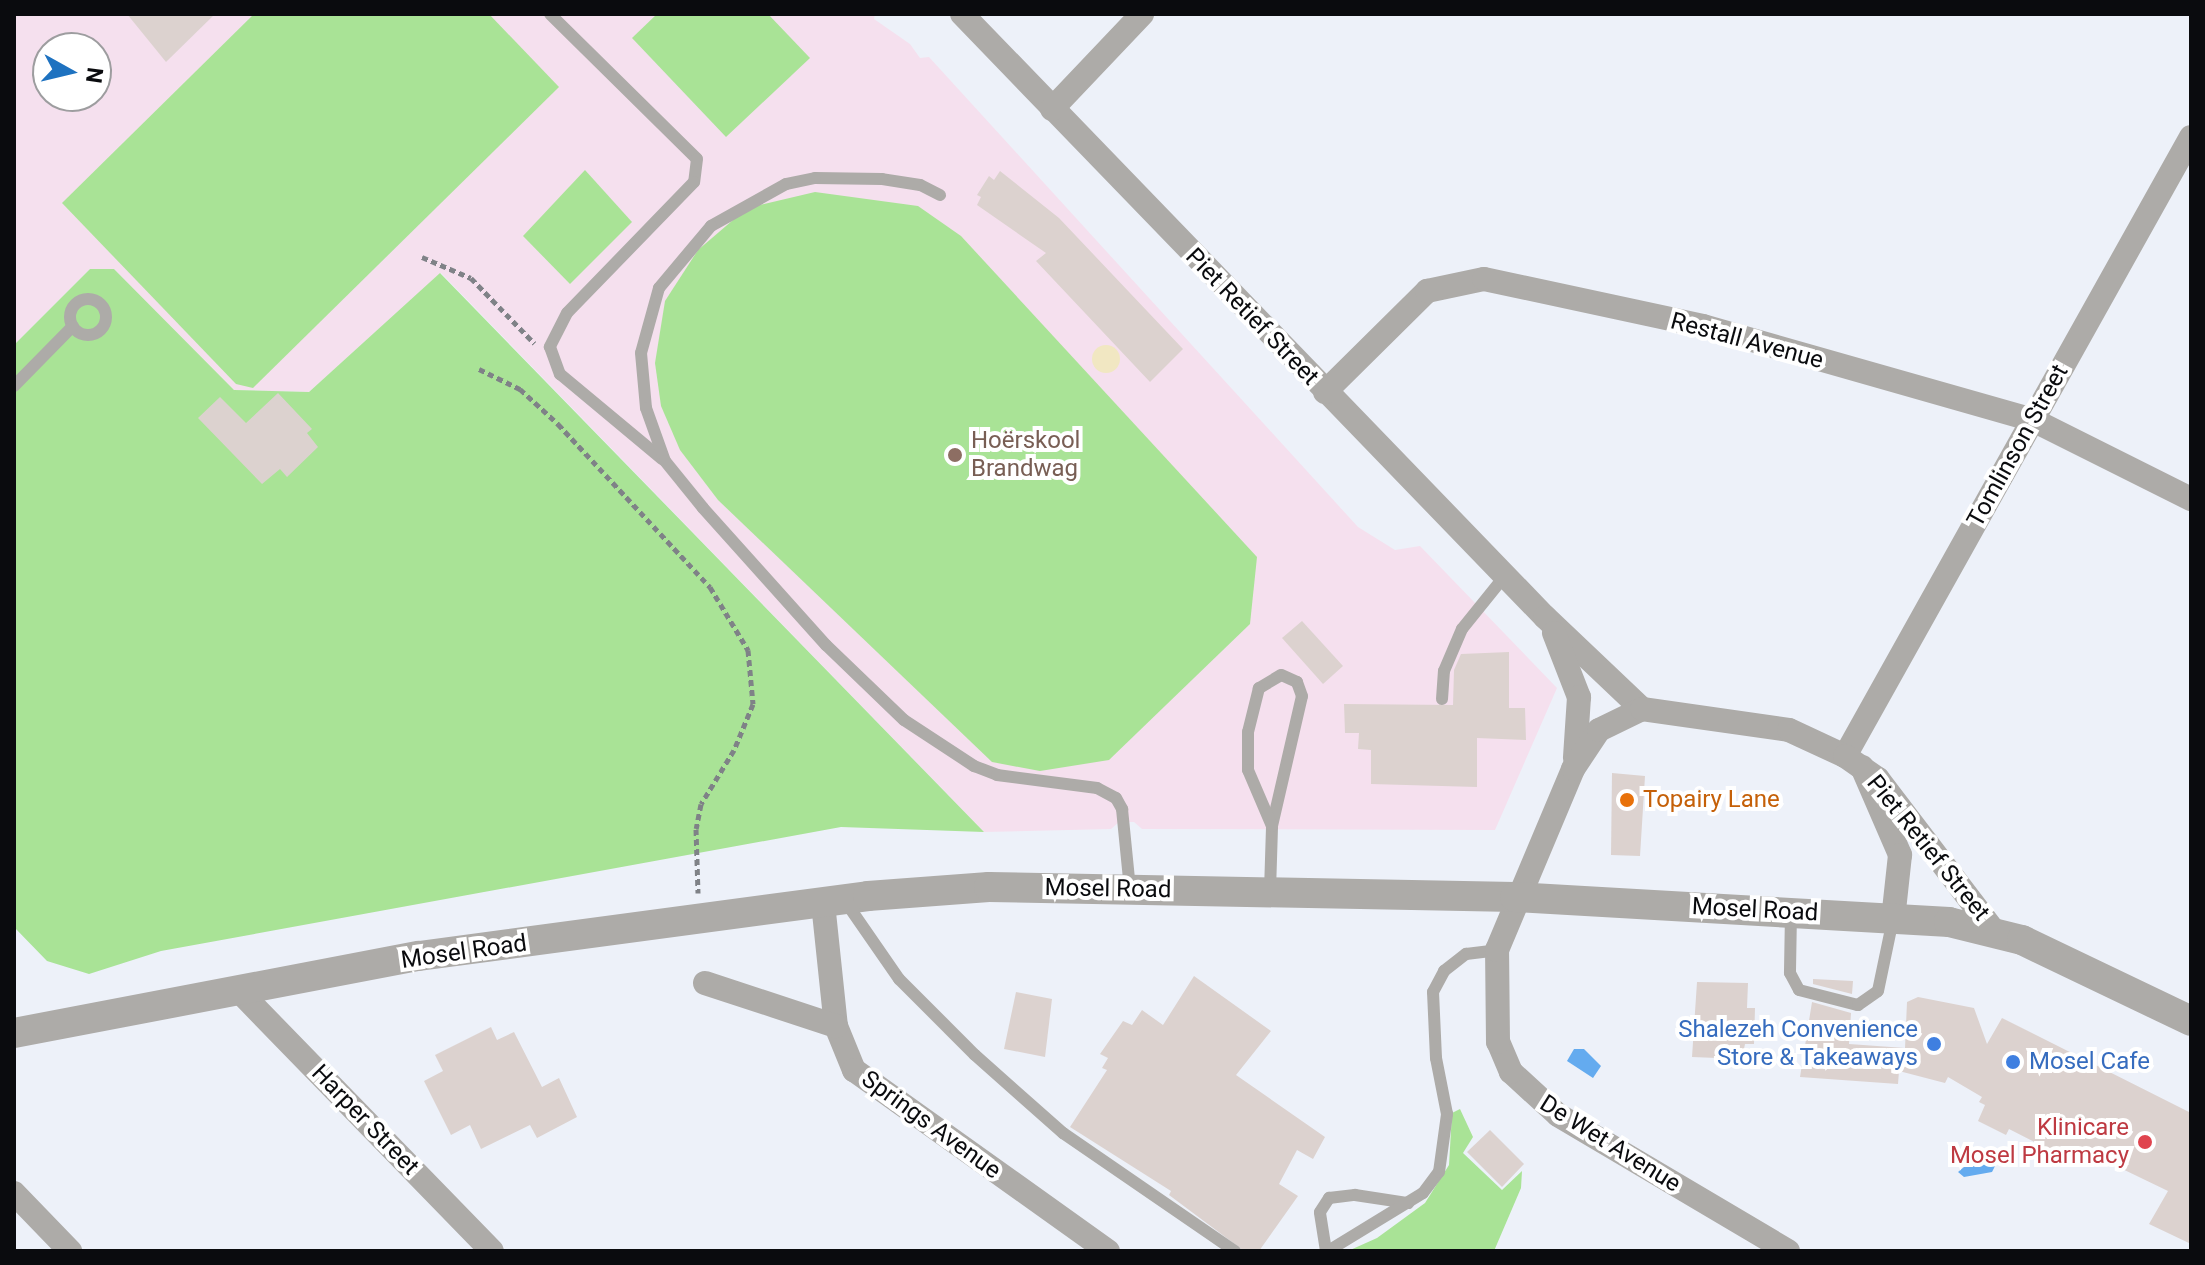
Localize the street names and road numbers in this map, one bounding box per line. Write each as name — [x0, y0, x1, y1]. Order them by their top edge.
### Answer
street label: Piet Retief Street — [1179, 243, 1325, 391]
street label: Restall Avenue — [1667, 307, 1827, 375]
street label: Tomlinson Street — [1961, 360, 2075, 532]
street label: Piet Retief Street — [1860, 769, 1996, 927]
street label: Mosel Road — [1044, 873, 1172, 905]
street label: Mosel Road — [1691, 892, 1819, 928]
street label: Mosel Road — [399, 929, 529, 975]
street label: Harper Street — [305, 1059, 425, 1181]
street label: Springs Avenue — [856, 1065, 1006, 1185]
street label: De Wet Avenue — [1534, 1089, 1686, 1199]

